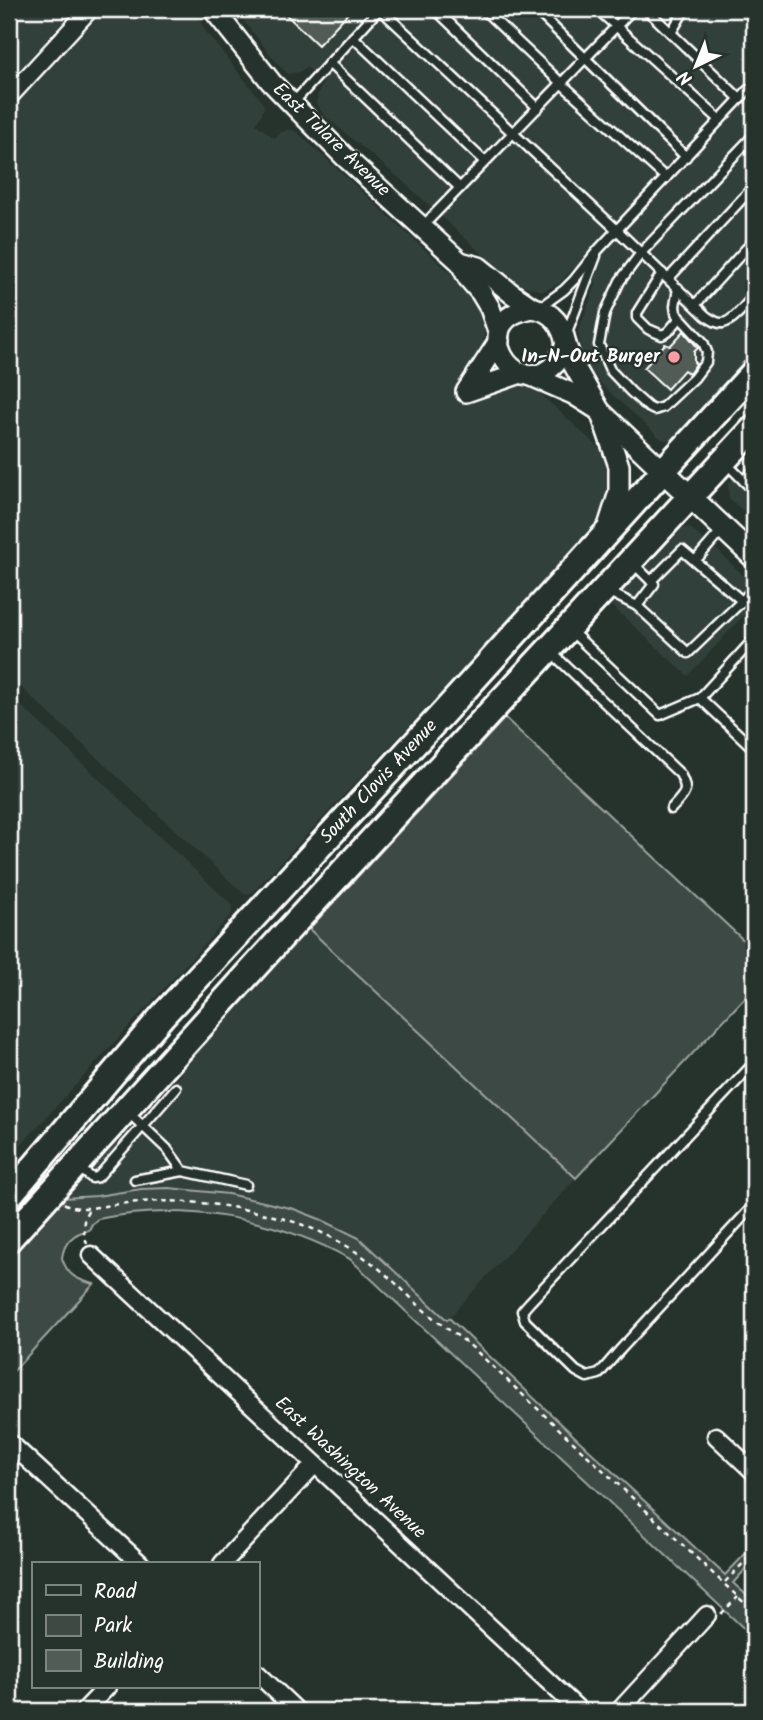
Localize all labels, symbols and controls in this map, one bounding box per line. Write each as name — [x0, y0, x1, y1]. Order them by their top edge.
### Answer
north arrow — [662, 32, 732, 102]
text: N — [671, 62, 700, 92]
street label: East Tulare Avenue — [265, 76, 397, 205]
place label: In-N-Out Burger — [521, 342, 661, 372]
marker: In-N-Out Burger — [666, 349, 682, 365]
street label: South Clovis Avenue — [313, 712, 445, 851]
street label: East Washington Avenue — [267, 1389, 433, 1547]
legend — [32, 1562, 259, 1688]
text: Road — [94, 1576, 137, 1609]
text: Park — [94, 1610, 132, 1643]
text: Building — [94, 1646, 164, 1679]

